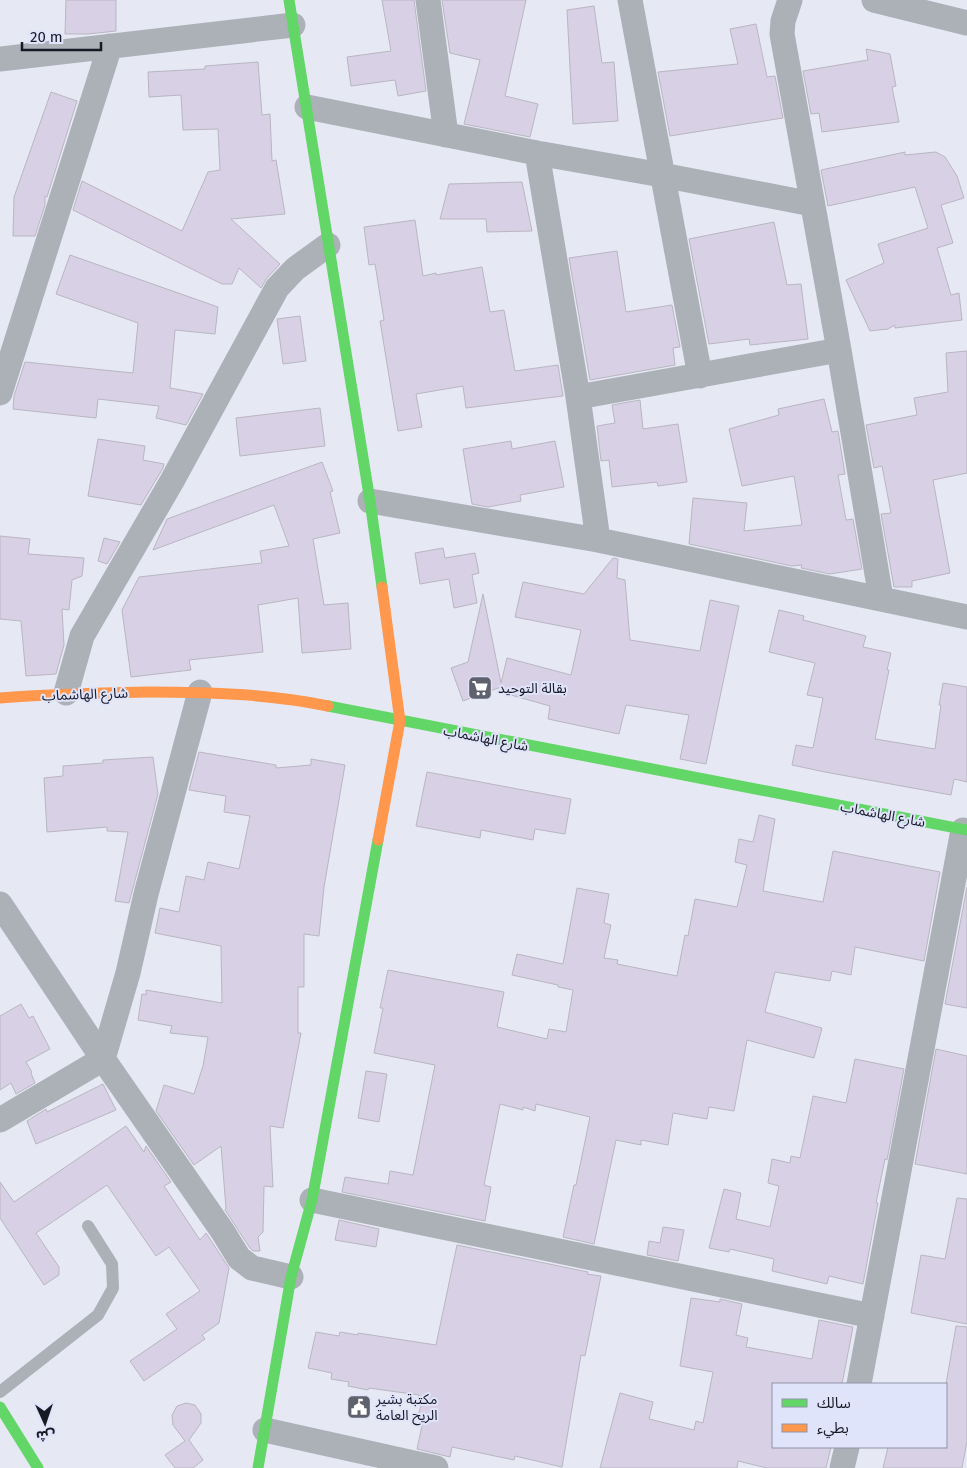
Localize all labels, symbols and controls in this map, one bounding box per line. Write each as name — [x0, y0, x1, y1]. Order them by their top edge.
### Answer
scale bar — [22, 20, 101, 52]
text: 20 m — [30, 28, 63, 46]
supermarket icon: بقالة التوحيد — [467, 675, 493, 701]
place label: بقالة التوحيد — [498, 680, 567, 697]
street label: شارع الهاشماب — [42, 685, 128, 706]
street label: شارع الهاشماب — [442, 722, 530, 757]
street label: شارع الهاشماب — [839, 798, 927, 833]
legend — [772, 1383, 947, 1448]
place label: مكتبة بشير الريح العامة — [375, 1391, 438, 1426]
public building icon: مكتبة بشير الريح العامة — [346, 1394, 372, 1420]
text: سالك — [817, 1394, 851, 1412]
north arrow — [20, 1398, 70, 1448]
text: بطيء — [817, 1419, 849, 1439]
text: ش — [36, 1426, 56, 1444]

